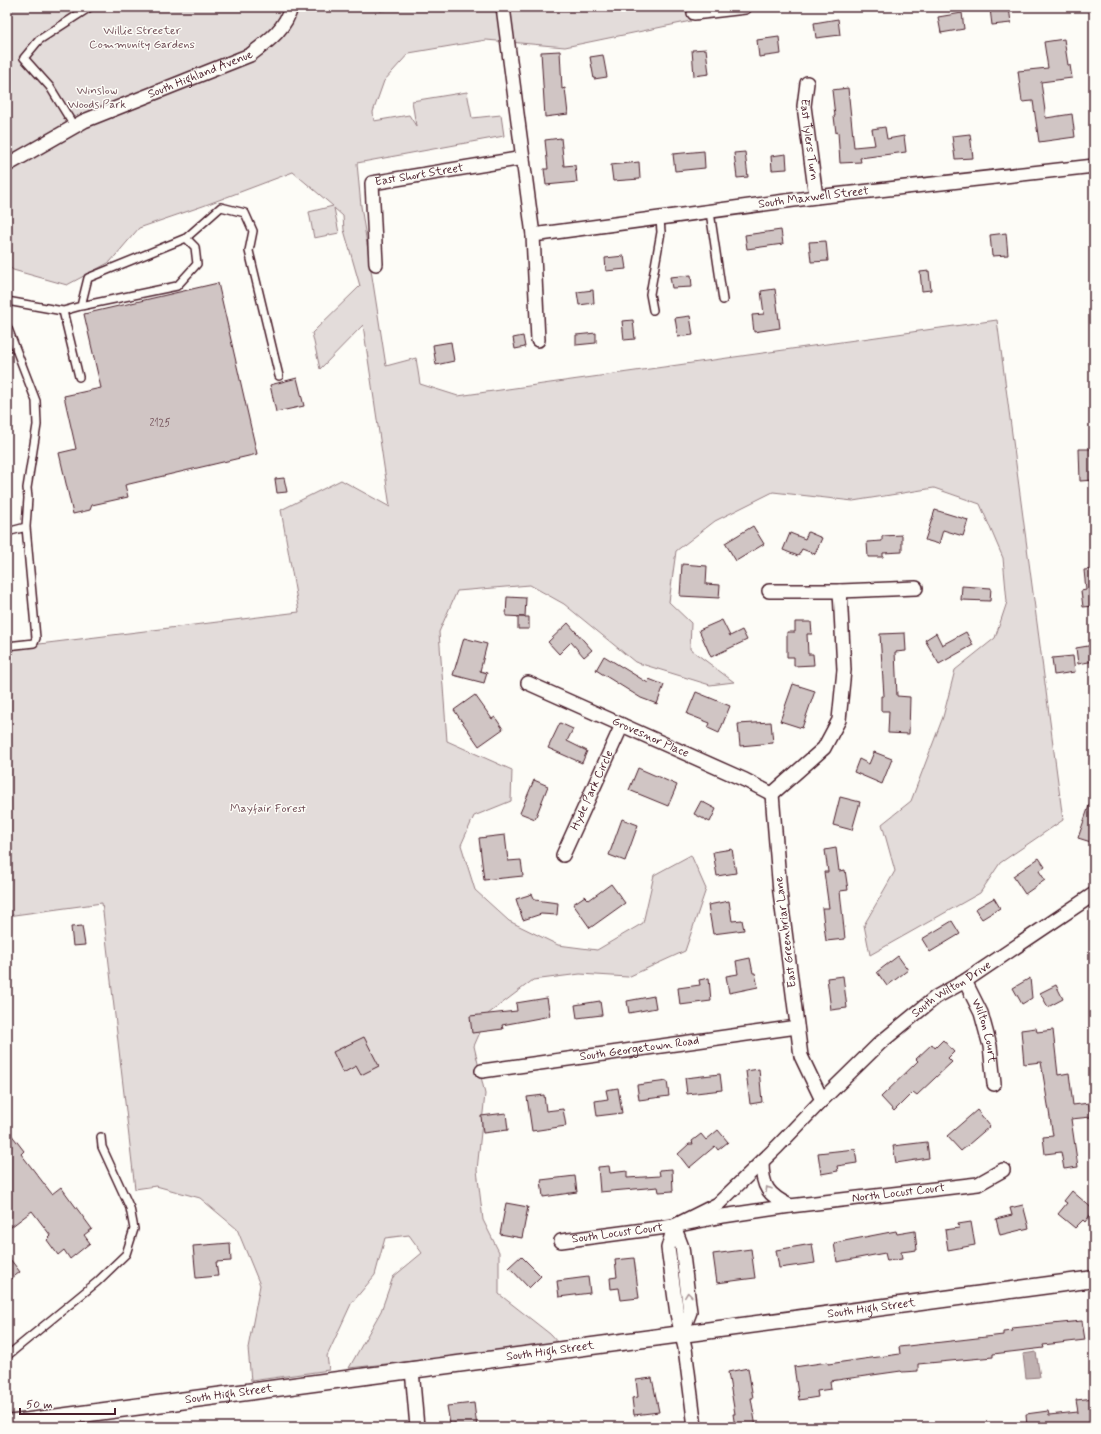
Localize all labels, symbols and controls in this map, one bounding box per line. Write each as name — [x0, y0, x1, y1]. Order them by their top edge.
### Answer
park label: Willie Streeter Community Gardens — [89, 23, 195, 53]
street label: South Highland Avenue — [146, 47, 256, 103]
park label: Winslow Woods Park — [68, 83, 126, 113]
street label: East Tylers Turn — [796, 98, 822, 181]
street label: East Short Street — [374, 160, 465, 190]
street label: South Maxwell Street — [757, 183, 870, 213]
house number: 2125 — [149, 417, 171, 430]
street label: Grovesnor Place — [609, 713, 691, 762]
street label: Hyde Park Circle — [567, 748, 617, 833]
park label: Mayfair Forest — [230, 801, 307, 817]
street label: East Greenbriar Lane — [771, 875, 801, 989]
street label: South Wilton Drive — [908, 957, 995, 1022]
street label: Wilton Court — [967, 996, 1000, 1064]
street label: South Georgetown Road — [579, 1033, 700, 1065]
street label: North Locust Court — [851, 1180, 946, 1207]
one-way arrow — [766, 1186, 773, 1193]
street label: South Locust Court — [571, 1219, 664, 1247]
one-way arrow — [684, 1292, 693, 1298]
street label: South High Street — [826, 1295, 916, 1322]
street label: South High Street — [505, 1338, 595, 1365]
street label: South High Street — [184, 1381, 274, 1408]
scale bar — [20, 1390, 115, 1416]
text: 50 m — [26, 1397, 53, 1413]

